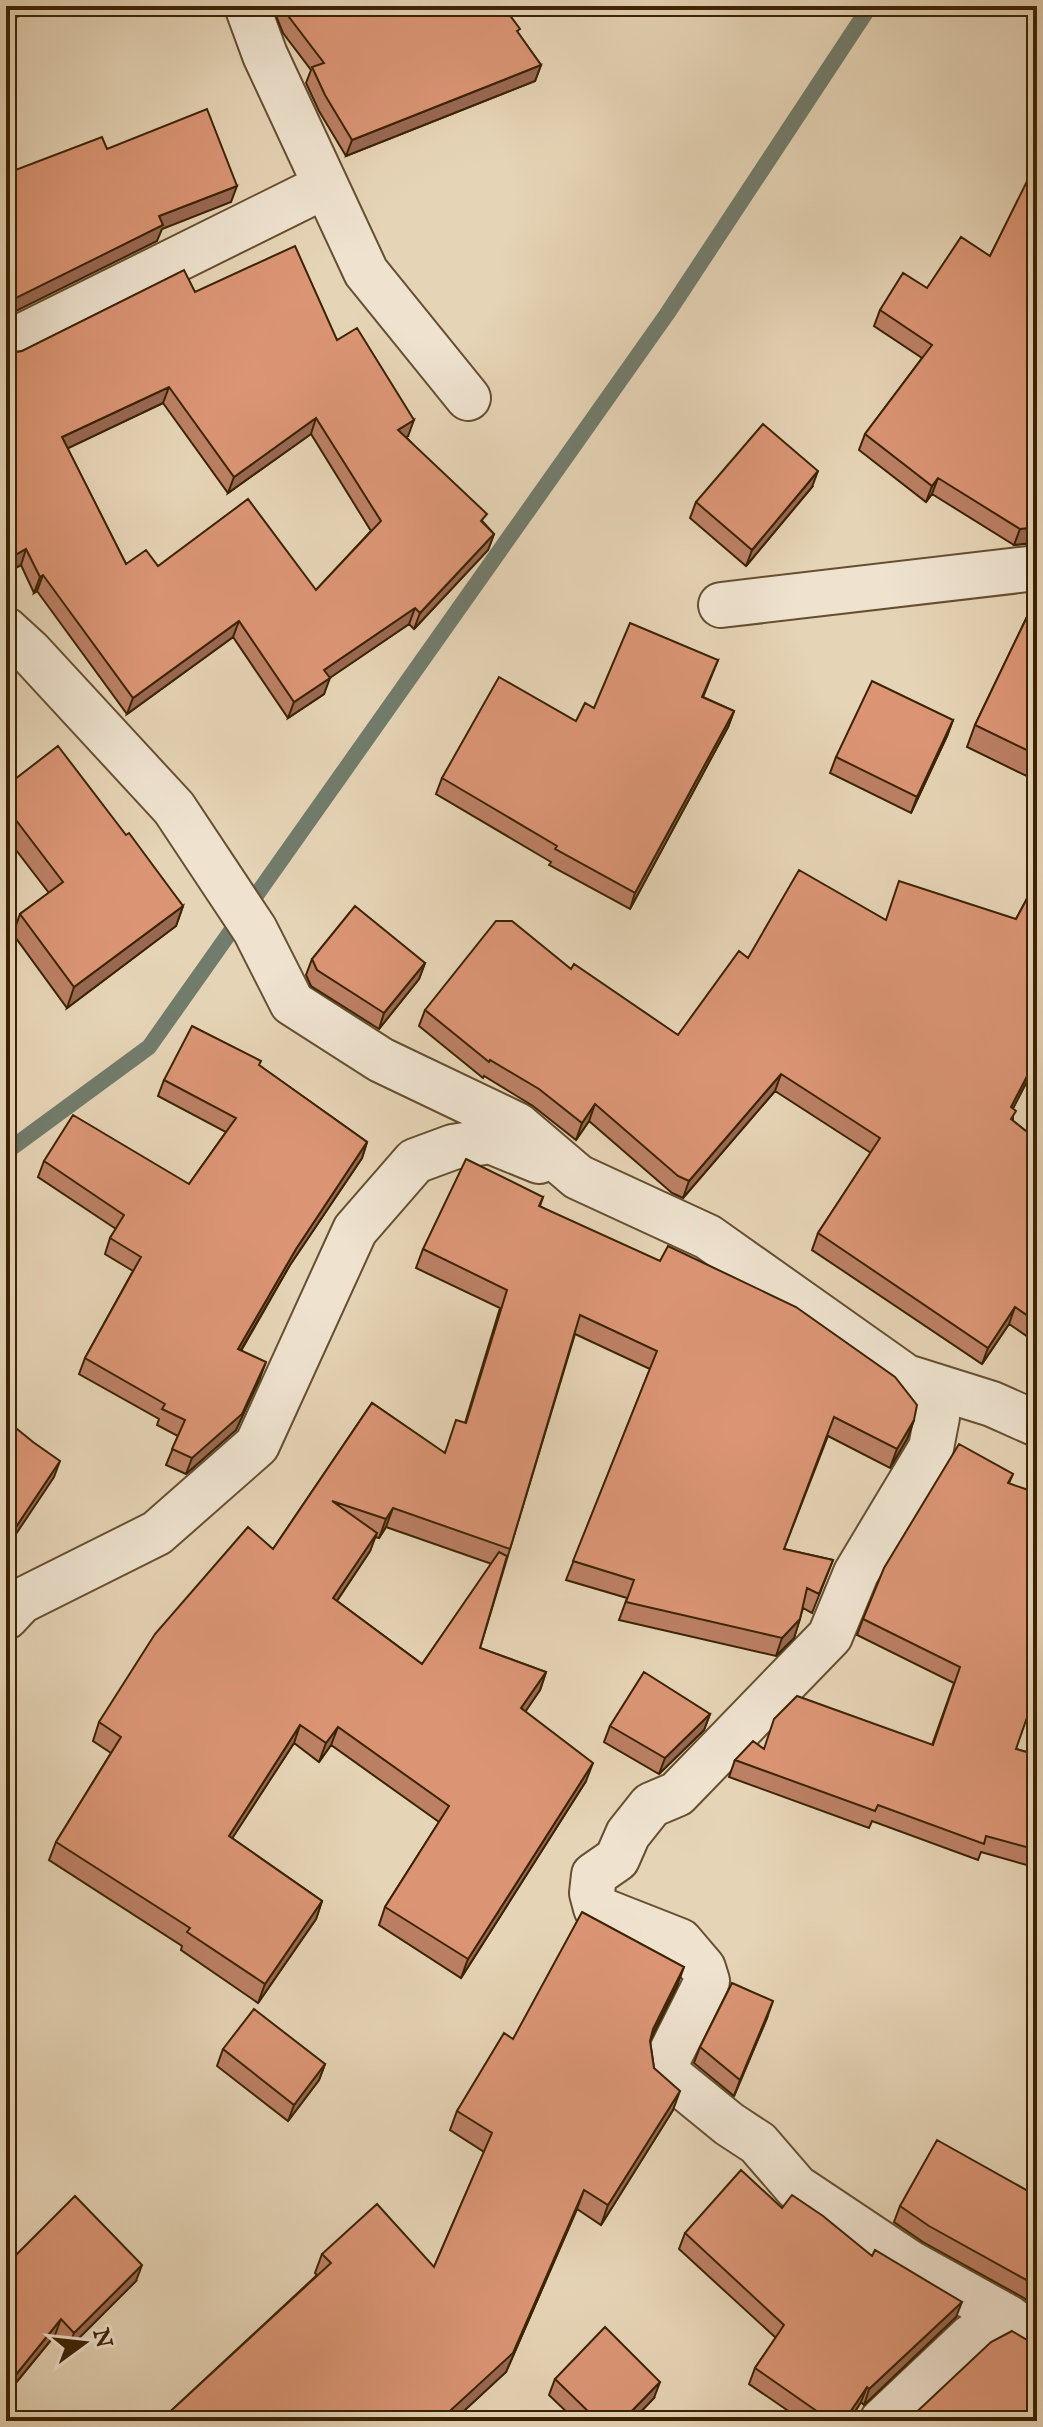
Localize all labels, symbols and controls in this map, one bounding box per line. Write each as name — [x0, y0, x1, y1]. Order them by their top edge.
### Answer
north arrow — [44, 2303, 124, 2383]
text: N — [85, 2325, 117, 2351]

